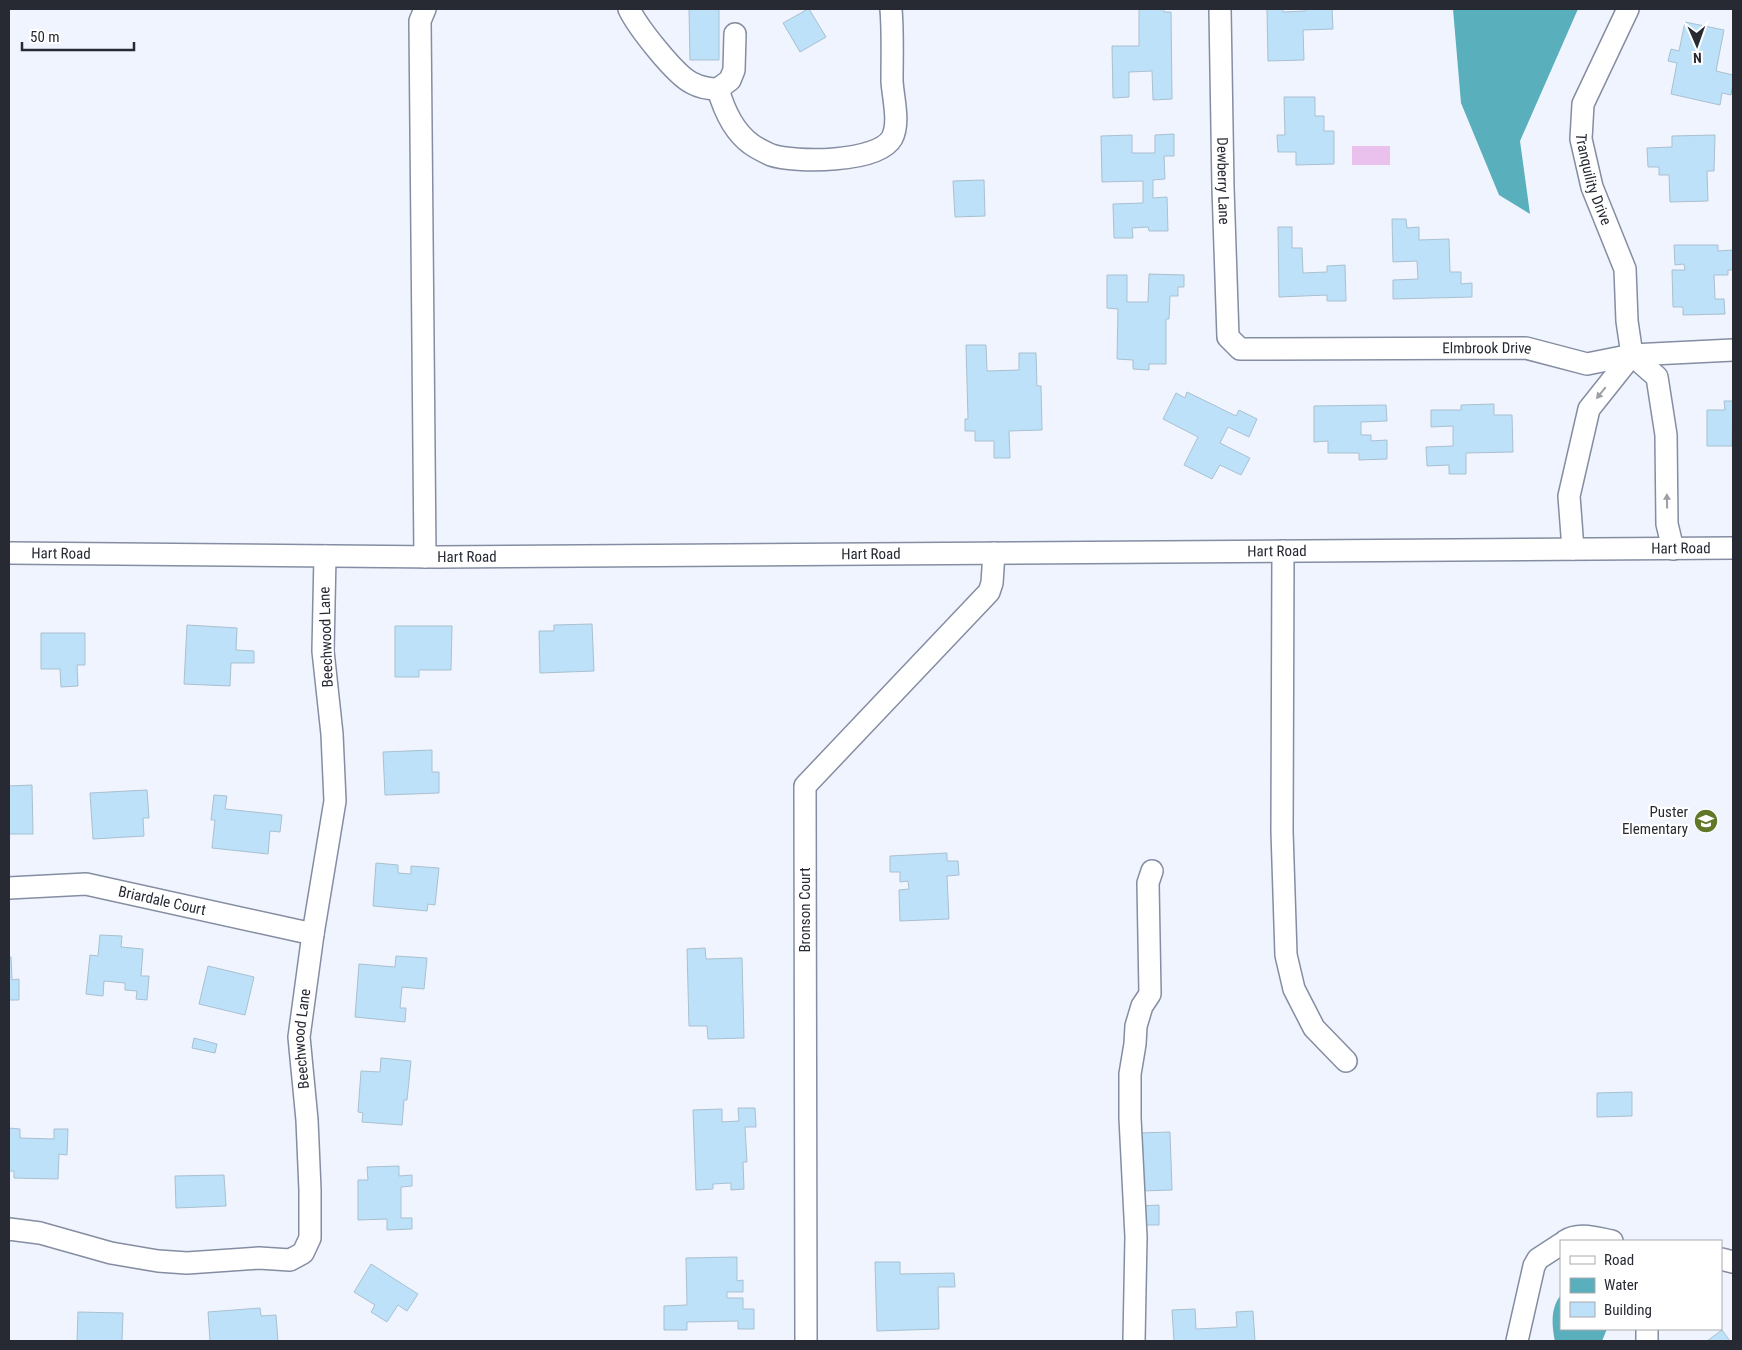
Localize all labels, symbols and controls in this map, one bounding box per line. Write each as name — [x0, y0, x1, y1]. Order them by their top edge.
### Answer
scale bar — [22, 20, 135, 52]
north arrow — [1672, 20, 1722, 70]
text: 50 m — [30, 28, 60, 46]
text: N — [1693, 50, 1702, 66]
street label: Tranquility Drive — [1572, 133, 1615, 228]
street label: Dewberry Lane — [1213, 137, 1233, 225]
street label: Elmbrook Drive — [1442, 339, 1534, 358]
one-way arrow — [1596, 387, 1607, 400]
one-way arrow — [1663, 492, 1671, 508]
street label: Hart Road — [1651, 539, 1711, 558]
street label: Hart Road — [1247, 542, 1307, 560]
street label: Hart Road — [31, 544, 91, 563]
street label: Hart Road — [841, 545, 901, 563]
street label: Hart Road — [437, 548, 497, 566]
street label: Beechwood Lane — [315, 586, 337, 688]
place label: Puster Elementary — [1622, 803, 1688, 838]
school or university icon: Puster Elementary — [1693, 808, 1719, 834]
street label: Bronson Court — [796, 867, 814, 953]
street label: Briardale Court — [117, 882, 208, 919]
street label: Beechwood Lane — [290, 988, 314, 1090]
legend — [1560, 1240, 1722, 1330]
text: Road — [1604, 1251, 1634, 1269]
text: Water — [1604, 1276, 1639, 1294]
text: Building — [1604, 1301, 1652, 1319]

